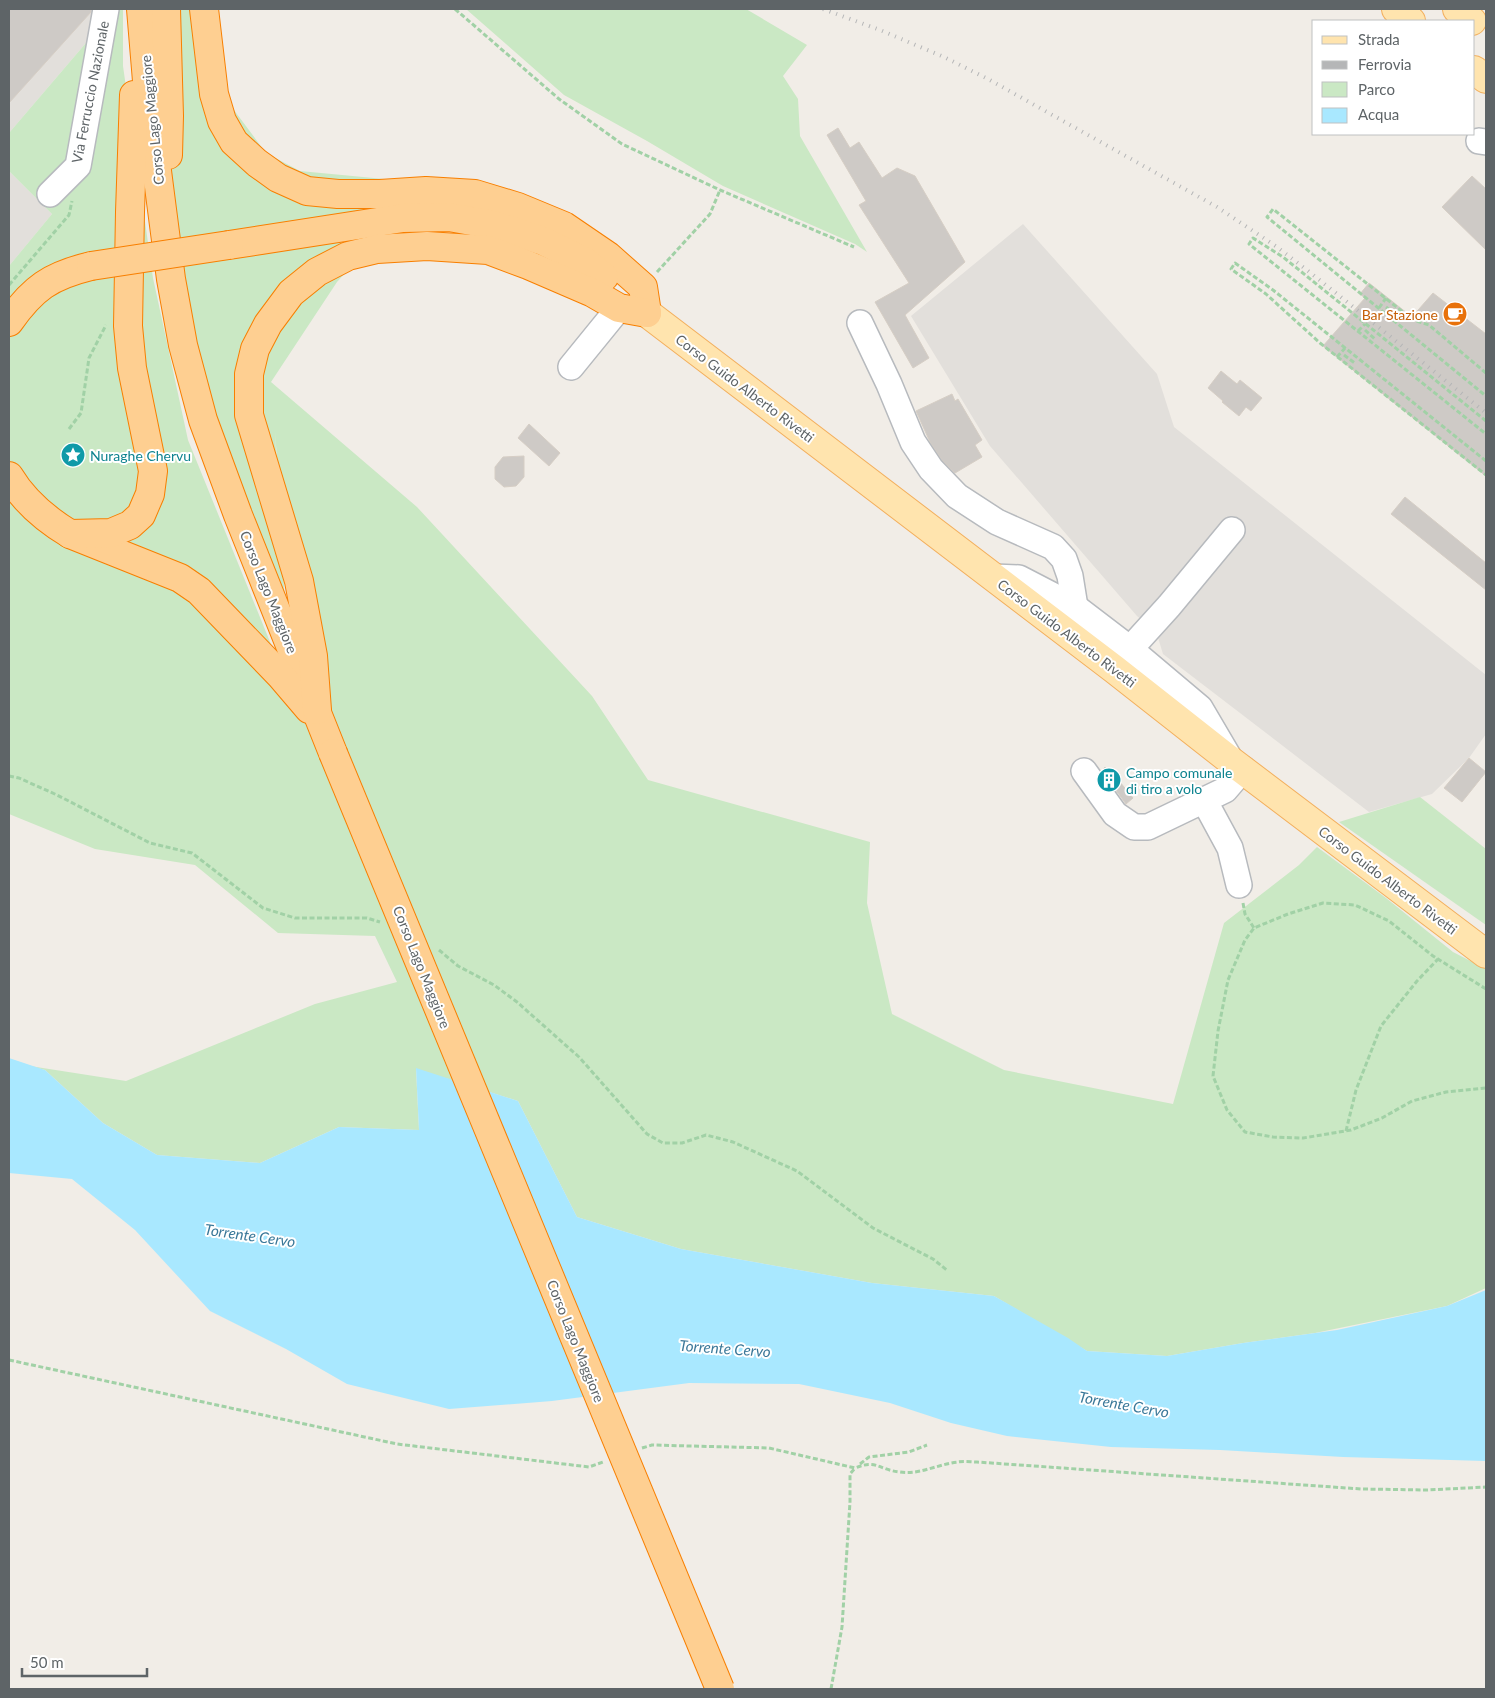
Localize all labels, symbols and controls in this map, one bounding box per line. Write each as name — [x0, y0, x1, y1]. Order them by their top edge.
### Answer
street label: Via Ferruccio Nazionale — [68, 19, 112, 165]
legend — [1312, 20, 1475, 135]
text: Strada — [1358, 30, 1400, 48]
street label: Corso Lago Maggiore — [137, 54, 167, 186]
text: Ferrovia — [1358, 55, 1411, 73]
text: Parco — [1358, 80, 1395, 98]
text: Acqua — [1358, 105, 1399, 123]
cafe icon: Bar Stazione — [1442, 301, 1468, 327]
place label: Bar Stazione — [1362, 306, 1438, 323]
street label: Corso Guido Alberto Rivetti — [672, 330, 818, 446]
place icon: Nuraghe Chervu — [60, 442, 86, 468]
place label: Nuraghe Chervu — [90, 447, 191, 464]
street label: Corso Lago Maggiore — [237, 528, 301, 656]
street label: Corso Guido Alberto Rivetti — [994, 575, 1140, 691]
place label: Campo comunale di tiro a volo — [1126, 764, 1232, 797]
building icon: Campo comunale di tiro a volo — [1096, 767, 1122, 793]
street label: Corso Guido Alberto Rivetti — [1315, 822, 1461, 938]
street label: Corso Lago Maggiore — [390, 903, 454, 1031]
water label: Torrente Cervo — [203, 1220, 297, 1250]
street label: Corso Lago Maggiore — [544, 1277, 608, 1405]
water label: Torrente Cervo — [679, 1336, 771, 1360]
water label: Torrente Cervo — [1077, 1387, 1171, 1421]
scale bar — [22, 1646, 148, 1678]
text: 50 m — [30, 1653, 64, 1671]

